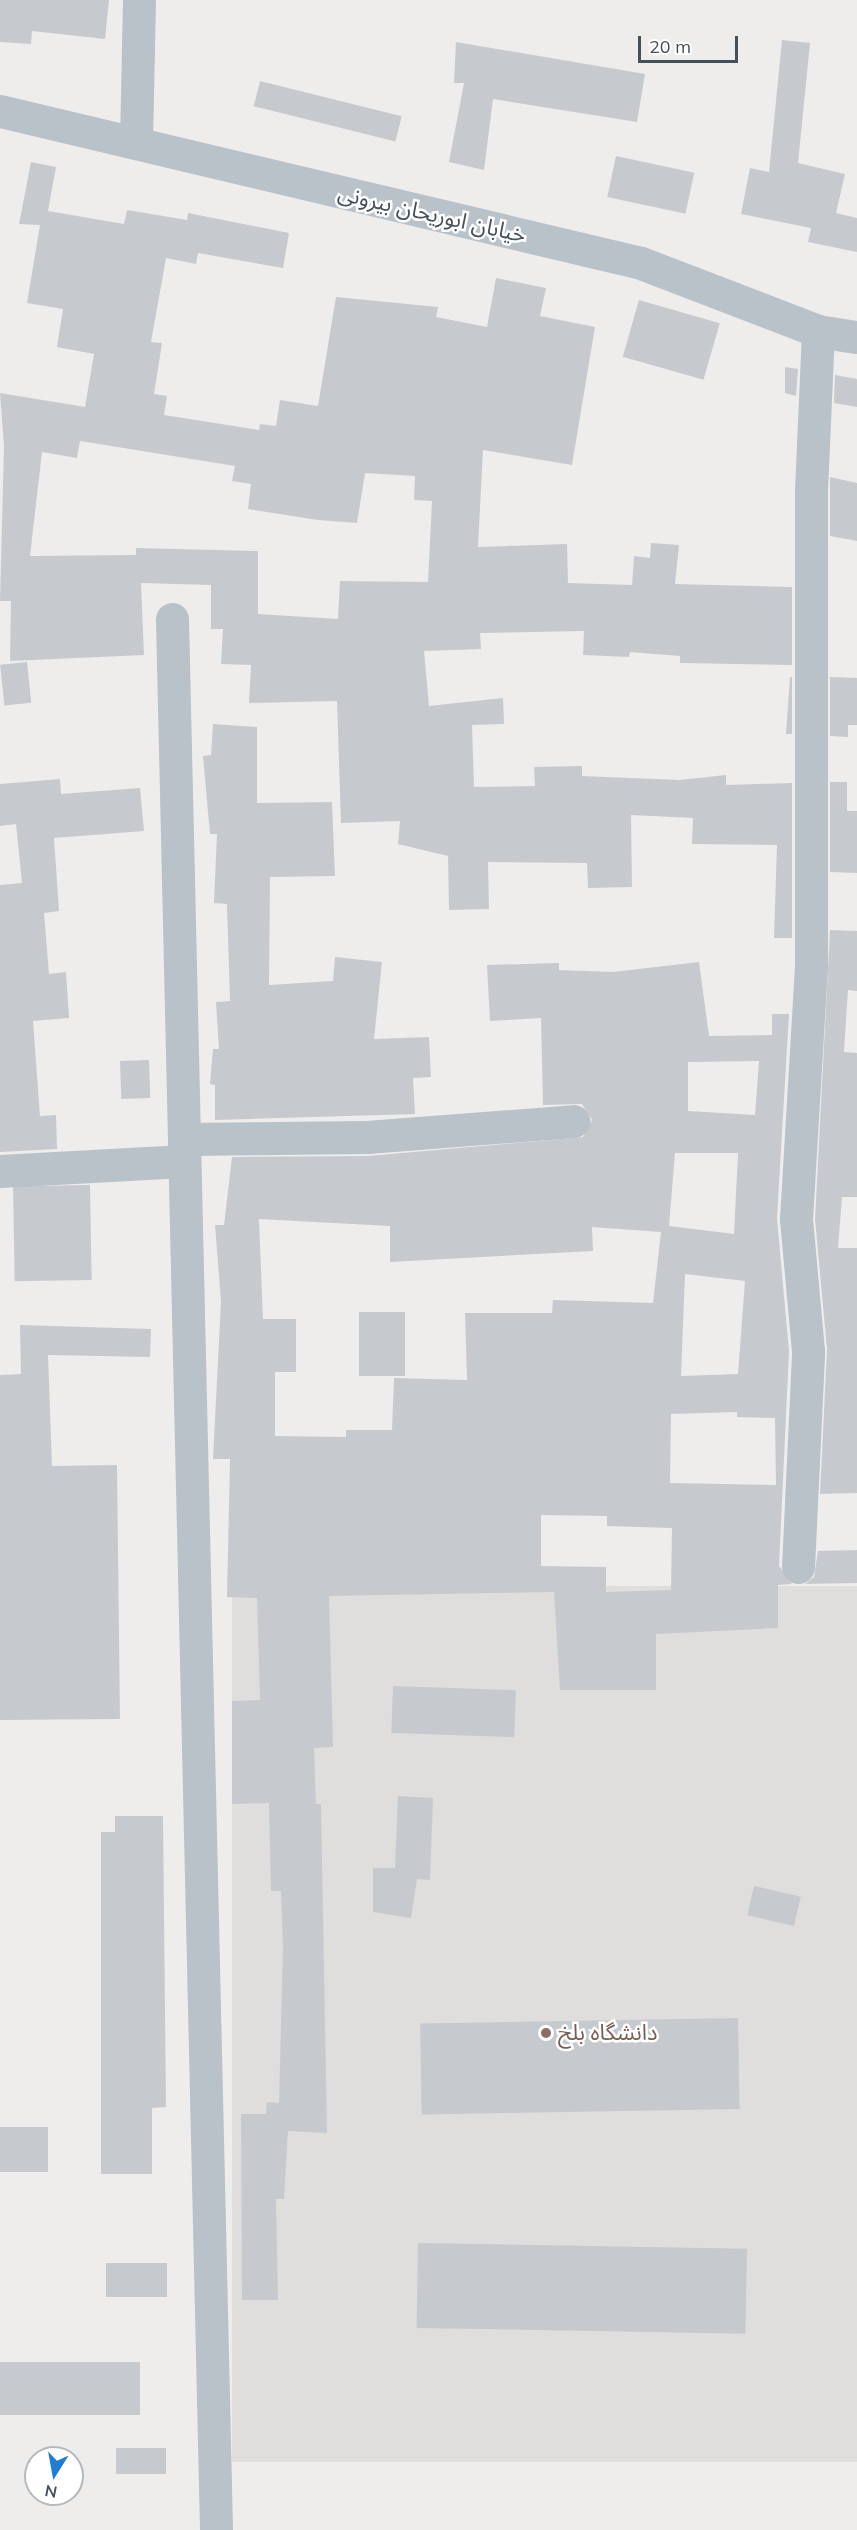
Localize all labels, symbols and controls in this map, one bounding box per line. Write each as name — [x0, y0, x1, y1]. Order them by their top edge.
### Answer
scale bar — [641, 24, 742, 62]
text: 20 m — [649, 35, 691, 58]
street label: خیابان ابوریحان بیرونی — [335, 180, 529, 248]
place label: دانشگاه بلخ — [558, 2020, 657, 2046]
marker: دانشگاه بلخ — [539, 2026, 553, 2040]
north arrow — [24, 2446, 84, 2506]
text: N — [43, 2481, 59, 2503]

